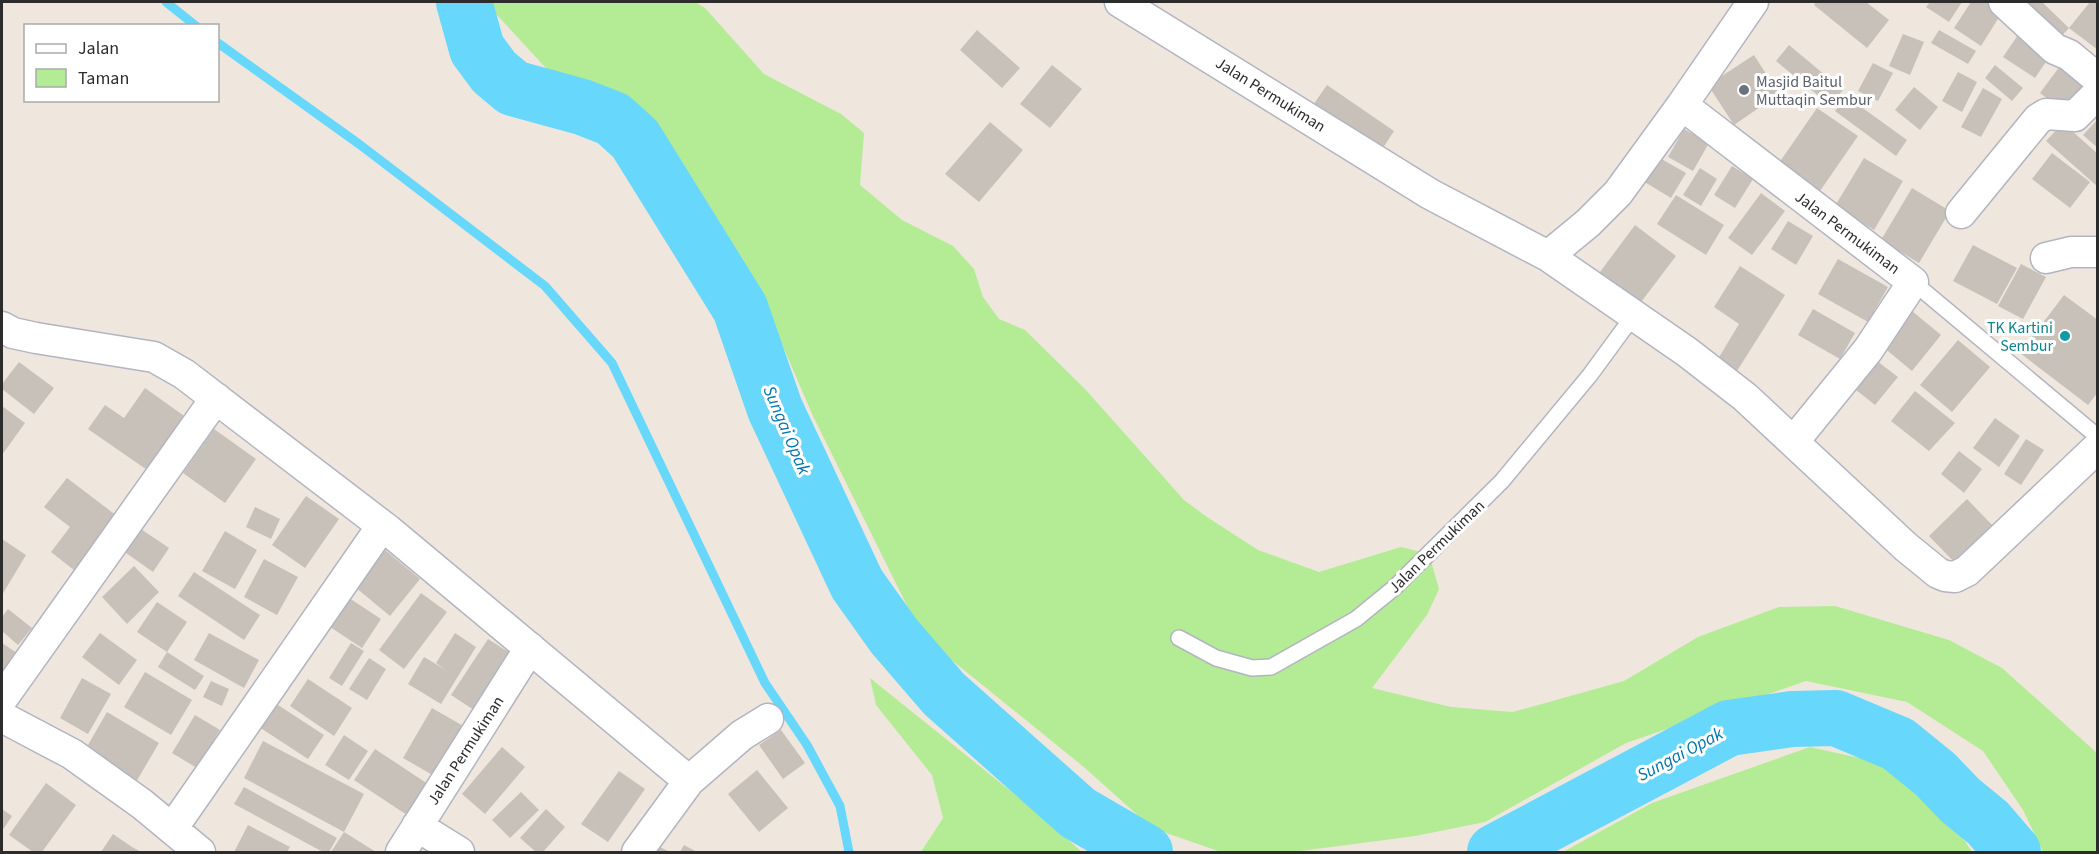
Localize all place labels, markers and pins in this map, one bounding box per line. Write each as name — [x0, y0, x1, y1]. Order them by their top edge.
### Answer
place label: Masjid Baitul Muttaqin Sembur — [1756, 71, 1873, 111]
marker: Masjid Baitul Muttaqin Sembur — [1737, 83, 1751, 97]
place label: TK Kartini Sembur — [1987, 317, 2053, 357]
marker: TK Kartini Sembur — [2058, 329, 2072, 343]

